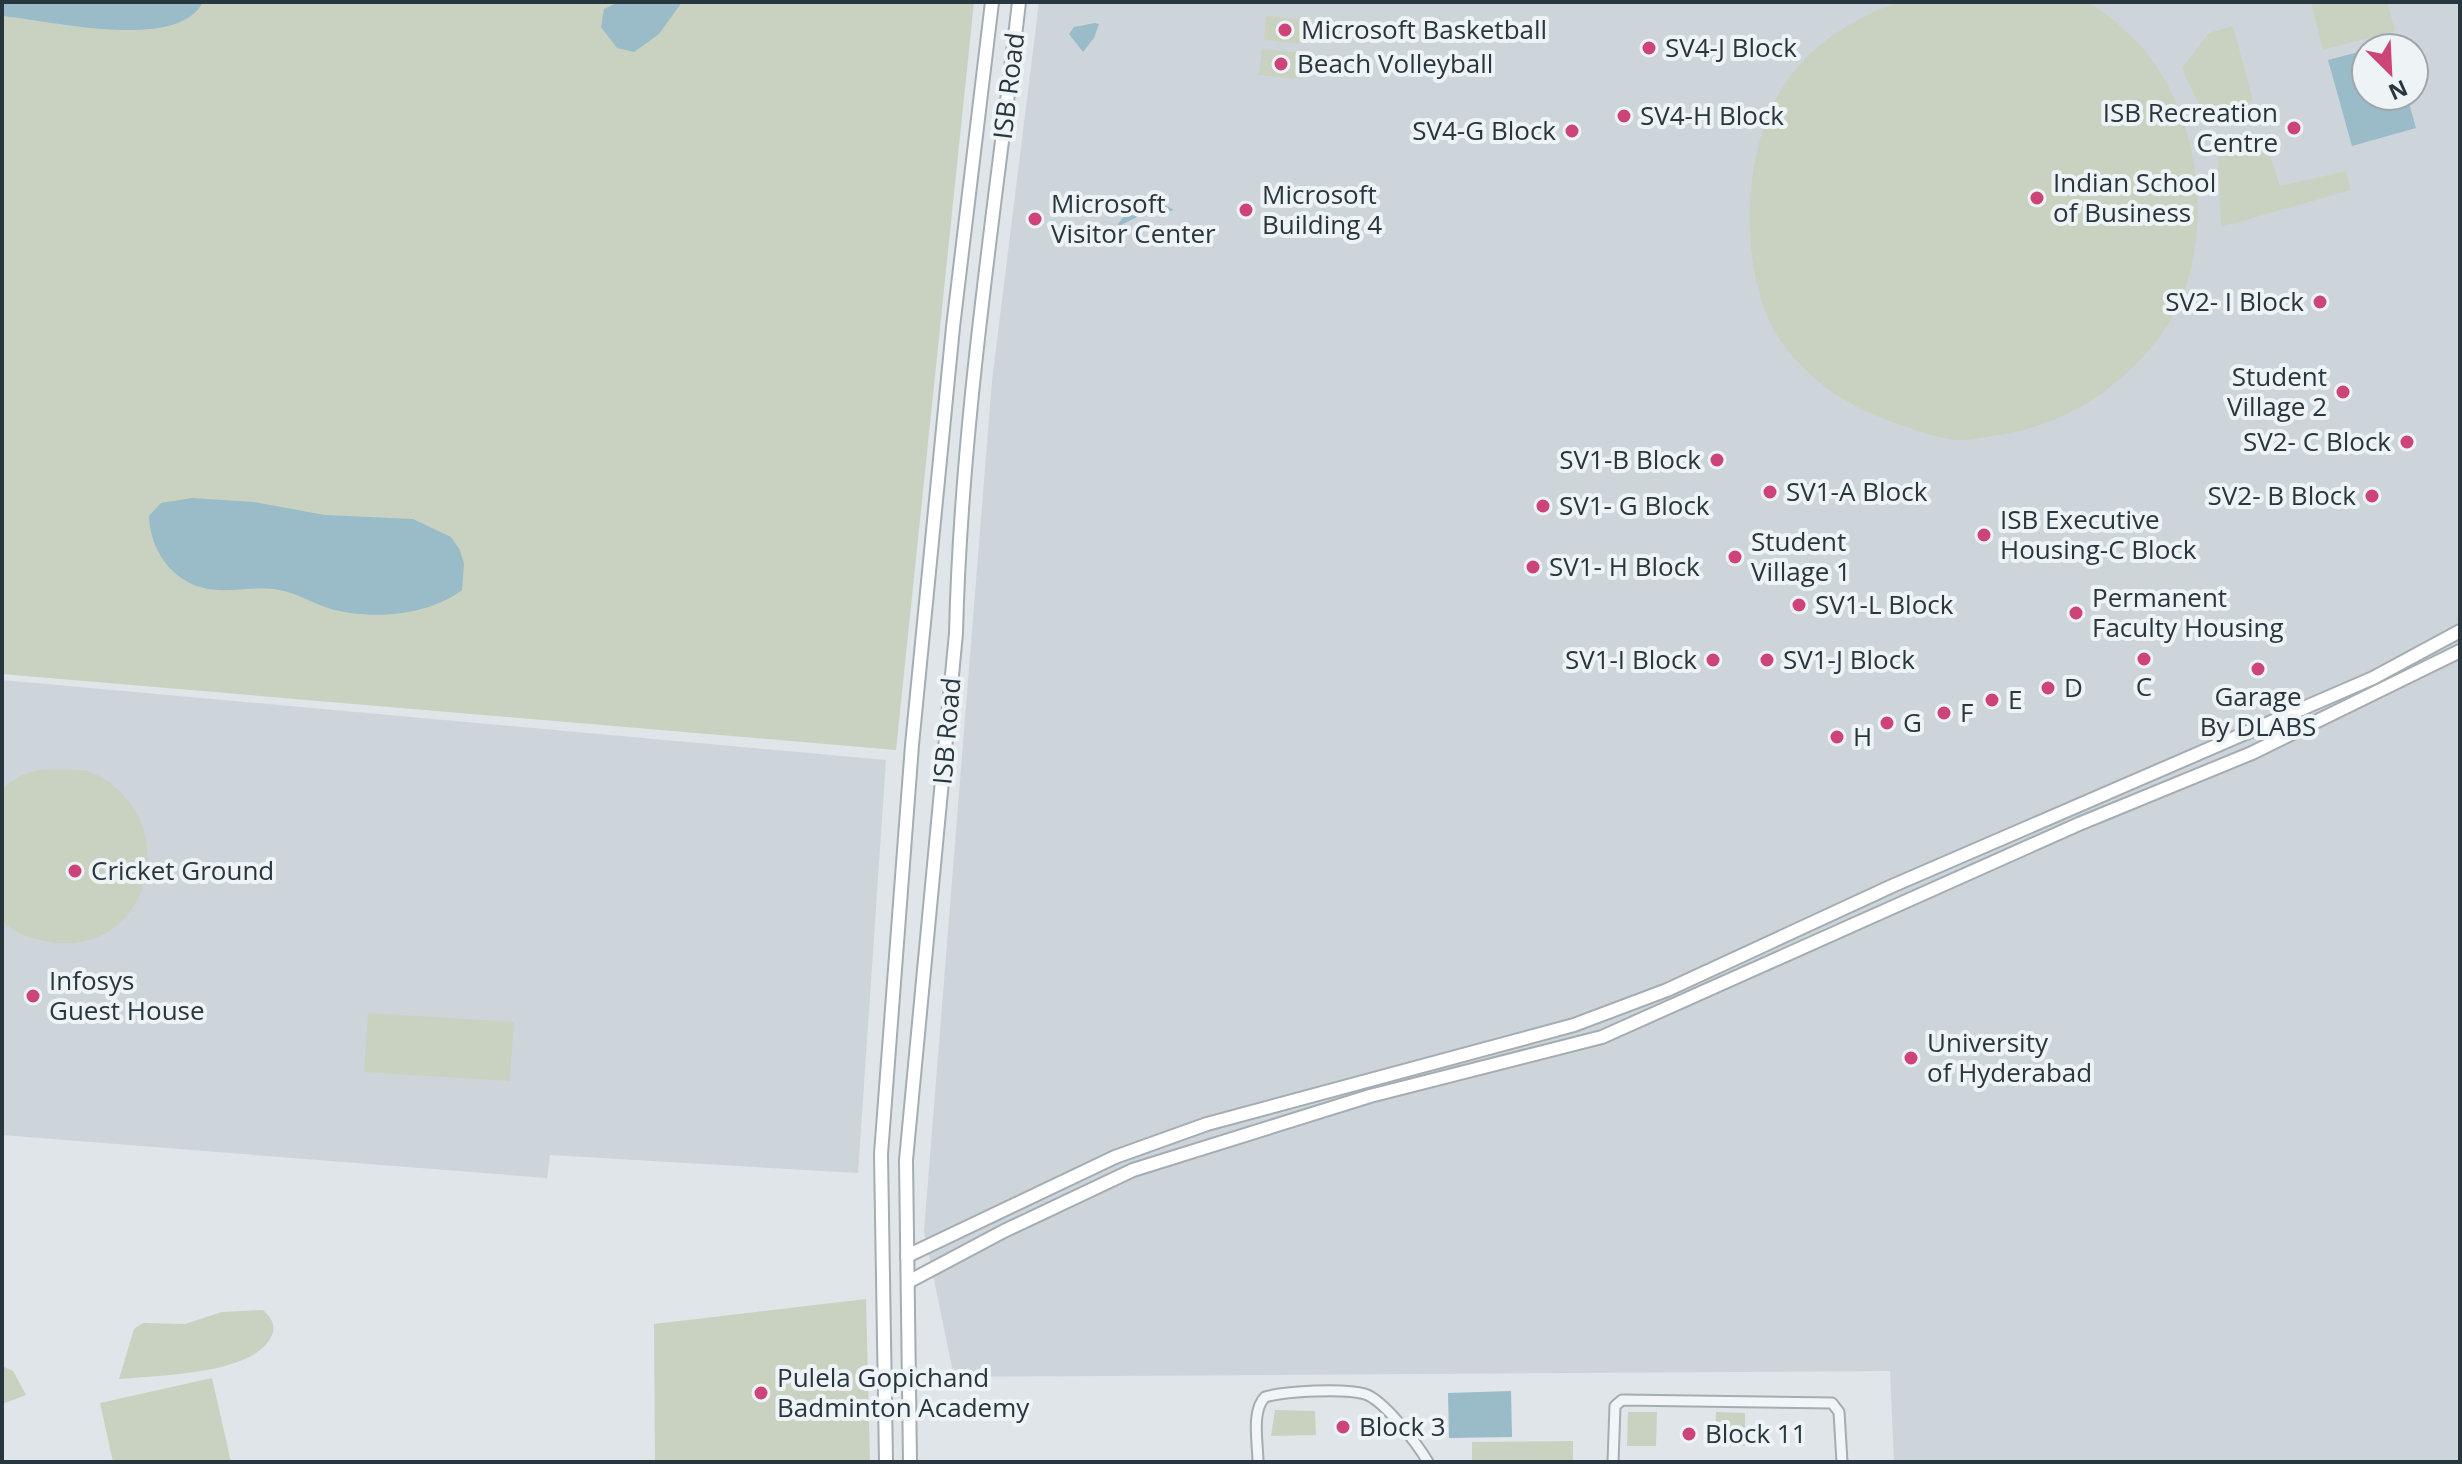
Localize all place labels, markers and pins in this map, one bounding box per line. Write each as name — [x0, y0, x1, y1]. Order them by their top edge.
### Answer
place label: Microsoft Basketball — [1301, 11, 1547, 47]
marker: Microsoft Basketball — [1276, 21, 1294, 39]
place label: SV4-J Block — [1665, 29, 1797, 65]
marker: SV4-J Block — [1640, 39, 1658, 57]
place label: Beach Volleyball — [1297, 45, 1493, 81]
marker: Beach Volleyball — [1272, 55, 1290, 73]
place label: ISB Recreation Centre — [2103, 94, 2278, 160]
place label: SV4-H Block — [1640, 97, 1784, 133]
marker: SV4-H Block — [1615, 107, 1633, 125]
place label: SV4-G Block — [1412, 112, 1556, 148]
marker: ISB Recreation Centre — [2285, 119, 2303, 137]
marker: SV4-G Block — [1563, 122, 1581, 140]
place label: Indian School of Business — [2053, 164, 2216, 230]
place label: Microsoft Building 4 — [1262, 176, 1382, 242]
place label: Microsoft Visitor Center — [1051, 185, 1216, 251]
marker: Indian School of Business — [2028, 189, 2046, 207]
marker: Microsoft Building 4 — [1237, 201, 1255, 219]
marker: Microsoft Visitor Center — [1026, 210, 1044, 228]
place label: SV2- I Block — [2165, 283, 2304, 319]
marker: SV2- I Block — [2311, 293, 2329, 311]
place label: Student Village 2 — [2227, 358, 2327, 424]
marker: Student Village 2 — [2334, 383, 2352, 401]
place label: SV2- C Block — [2243, 423, 2391, 459]
marker: SV2- C Block — [2398, 433, 2416, 451]
place label: SV1-B Block — [1559, 441, 1701, 477]
marker: SV1-B Block — [1708, 451, 1726, 469]
place label: SV1-A Block — [1786, 473, 1928, 509]
place label: SV2- B Block — [2208, 477, 2356, 513]
marker: SV1-A Block — [1761, 483, 1779, 501]
place label: SV1- G Block — [1559, 487, 1710, 523]
marker: SV2- B Block — [2363, 487, 2381, 505]
marker: SV1- G Block — [1534, 497, 1552, 515]
place label: ISB Executive Housing-C Block — [2000, 501, 2197, 567]
place label: Student Village 1 — [1751, 523, 1851, 589]
marker: ISB Executive Housing-C Block — [1975, 526, 1993, 544]
place label: SV1- H Block — [1549, 548, 1700, 584]
marker: Student Village 1 — [1726, 548, 1744, 566]
marker: SV1- H Block — [1524, 558, 1542, 576]
place label: Permanent Faculty Housing — [2092, 579, 2284, 645]
place label: SV1-L Block — [1815, 586, 1954, 622]
marker: SV1-L Block — [1790, 596, 1808, 614]
marker: Permanent Faculty Housing — [2067, 604, 2085, 622]
place label: SV1-I Block — [1565, 641, 1697, 677]
place label: SV1-J Block — [1783, 641, 1915, 677]
marker: C — [2135, 650, 2153, 668]
marker: SV1-I Block — [1704, 651, 1722, 669]
marker: SV1-J Block — [1758, 651, 1776, 669]
marker: Garage By DLABS — [2249, 660, 2267, 678]
place label: C — [2136, 668, 2152, 704]
place label: D — [2064, 669, 2083, 705]
place label: Garage By DLABS — [2200, 678, 2316, 744]
marker: D — [2039, 679, 2057, 697]
place label: E — [2008, 681, 2022, 717]
marker: E — [1983, 691, 2001, 709]
place label: F — [1960, 694, 1973, 730]
place label: G — [1903, 704, 1922, 740]
marker: F — [1935, 704, 1953, 722]
marker: G — [1878, 714, 1896, 732]
place label: H — [1853, 718, 1872, 754]
marker: H — [1828, 728, 1846, 746]
place label: Cricket Ground — [91, 852, 274, 888]
marker: Cricket Ground — [66, 862, 84, 880]
place label: Infosys Guest House — [49, 962, 205, 1028]
marker: Infosys Guest House — [24, 987, 42, 1005]
place label: University of Hyderabad — [1927, 1024, 2092, 1090]
marker: University of Hyderabad — [1902, 1049, 1920, 1067]
place label: Pulela Gopichand Badminton Academy — [777, 1359, 1030, 1425]
marker: Pulela Gopichand Badminton Academy — [752, 1384, 770, 1402]
place label: Block 3 — [1359, 1408, 1446, 1444]
place label: Block 11 — [1705, 1415, 1807, 1451]
marker: Block 3 — [1334, 1418, 1352, 1436]
marker: Block 11 — [1680, 1425, 1698, 1443]

